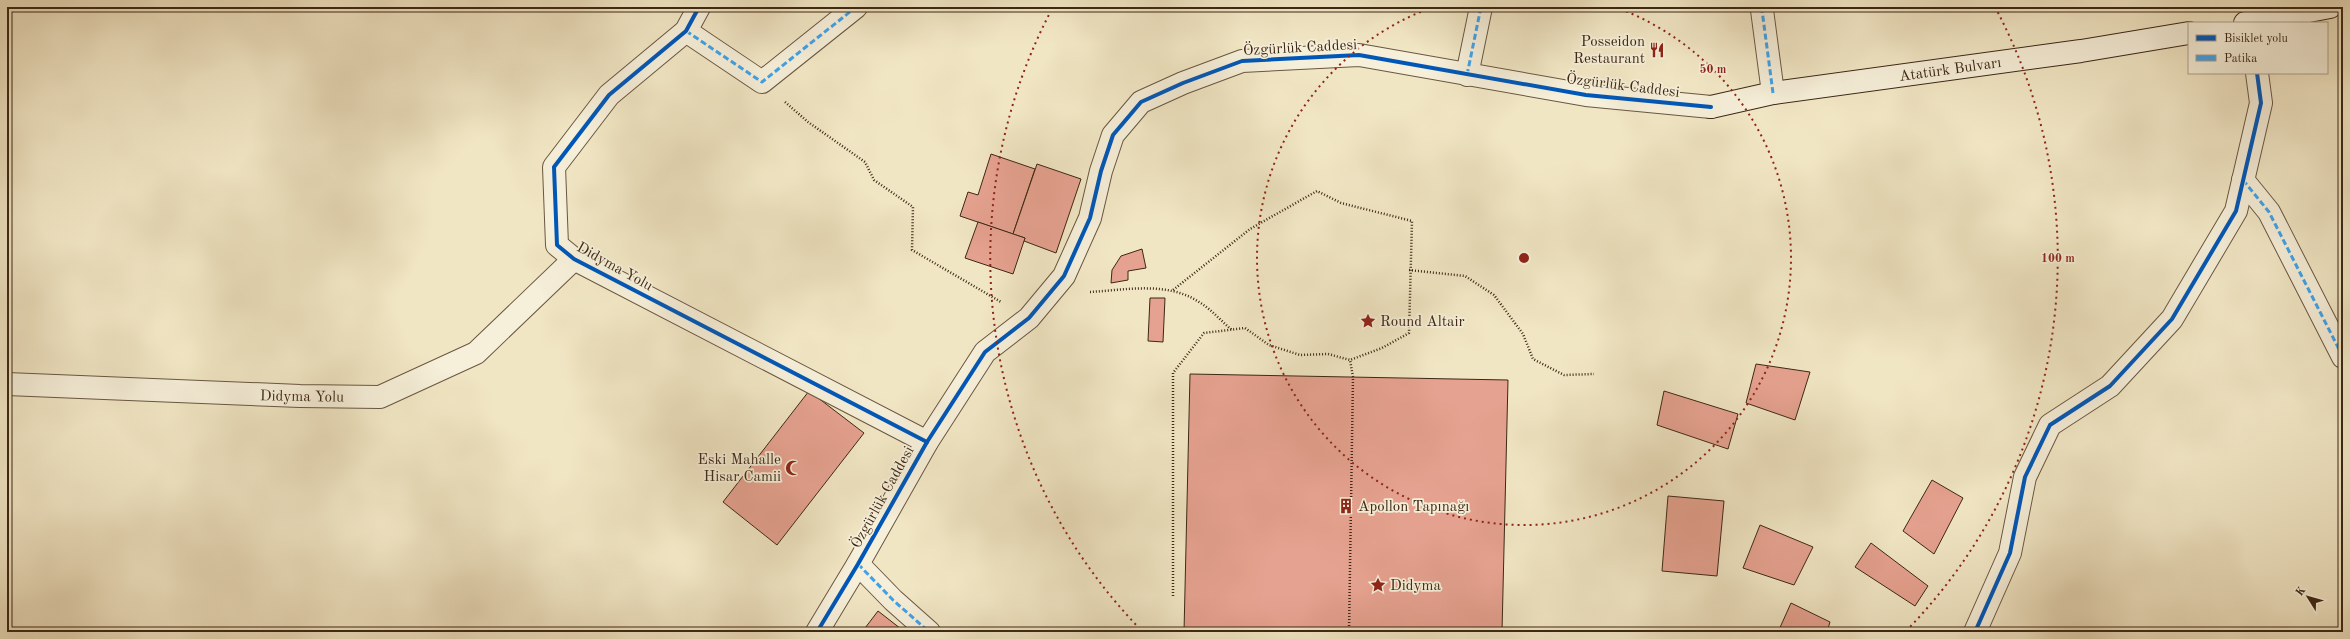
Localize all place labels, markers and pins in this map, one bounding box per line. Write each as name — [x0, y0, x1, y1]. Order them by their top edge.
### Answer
place label: Posseidon Restaurant — [1573, 35, 1645, 67]
restaurant icon: Posseidon Restaurant — [1648, 41, 1666, 59]
centre of rings — [1517, 251, 1531, 265]
place icon: Round Altair — [1359, 312, 1377, 330]
place label: Round Altair — [1380, 315, 1465, 330]
place label: Eski Mahalle Hisar Camii — [698, 453, 781, 485]
mosque icon: Eski Mahalle Hisar Camii — [784, 459, 802, 477]
building icon: Apollon Tapınağı — [1337, 497, 1355, 515]
place label: Apollon Tapınağı — [1358, 500, 1469, 515]
place icon: Didyma — [1369, 576, 1387, 594]
place label: Didyma — [1390, 579, 1441, 594]

